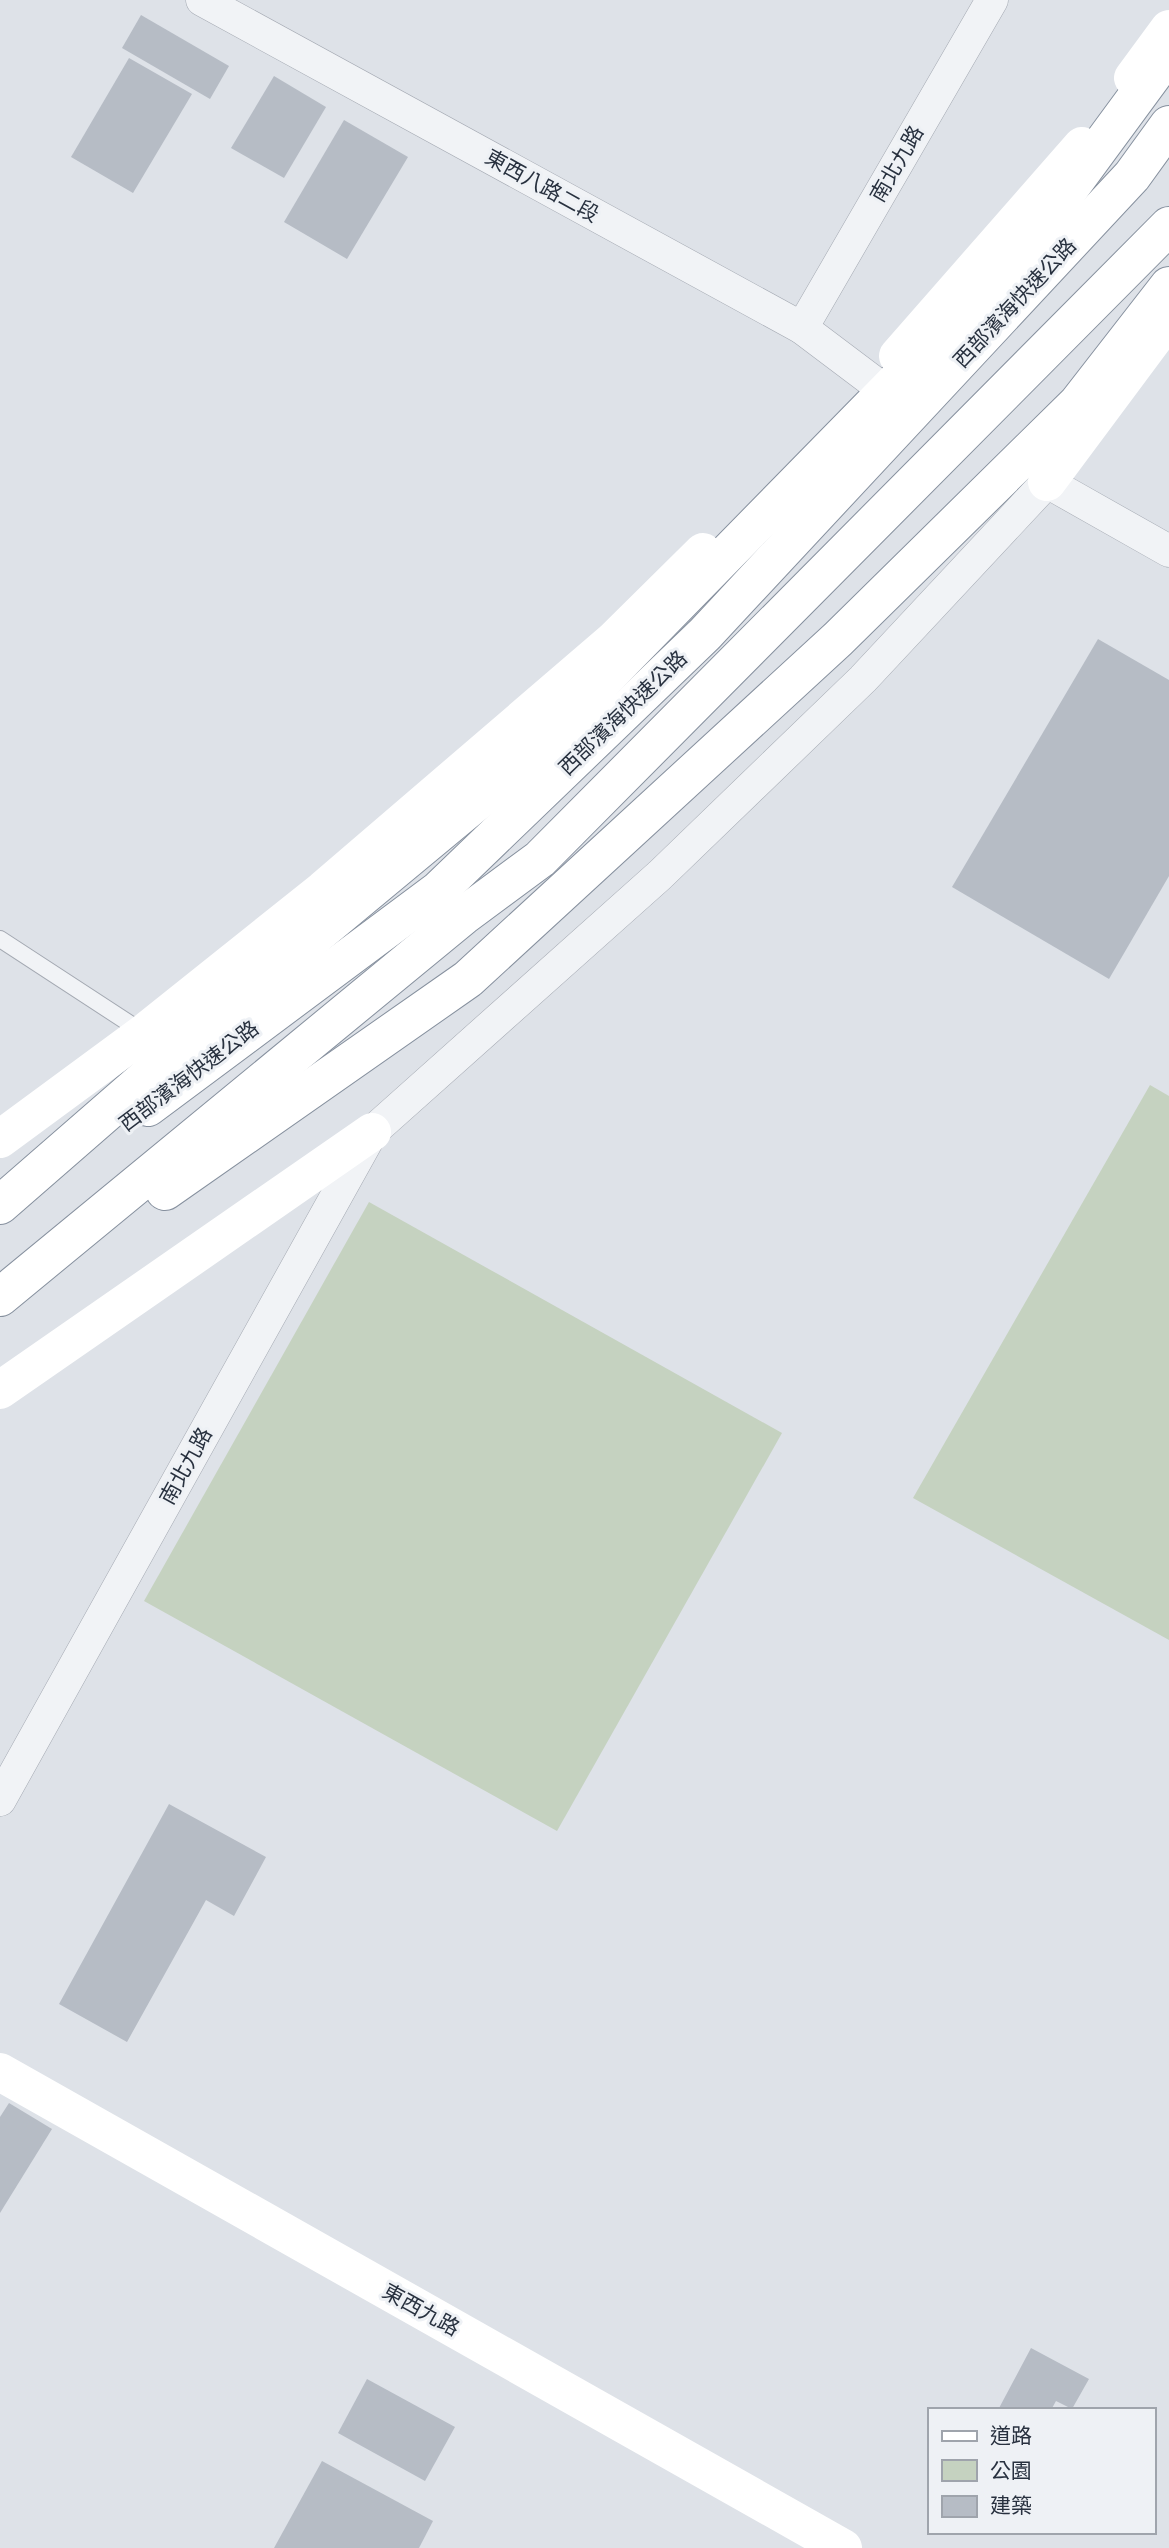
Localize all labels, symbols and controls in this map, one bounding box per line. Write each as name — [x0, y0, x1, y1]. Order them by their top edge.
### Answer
street label: 南北九路 — [866, 122, 928, 206]
street label: 東西八路二段 — [481, 145, 603, 227]
street label: 西部濱海快速公路 — [949, 233, 1081, 373]
street label: 西部濱海快速公路 — [554, 646, 692, 780]
street label: 西部濱海快速公路 — [115, 1016, 263, 1136]
street label: 南北九路 — [155, 1423, 217, 1509]
street label: 東西九路 — [378, 2279, 464, 2341]
legend — [928, 2408, 1155, 2534]
text: 道路 — [990, 2424, 1032, 2448]
text: 公園 — [990, 2459, 1032, 2483]
text: 建築 — [990, 2494, 1032, 2518]

